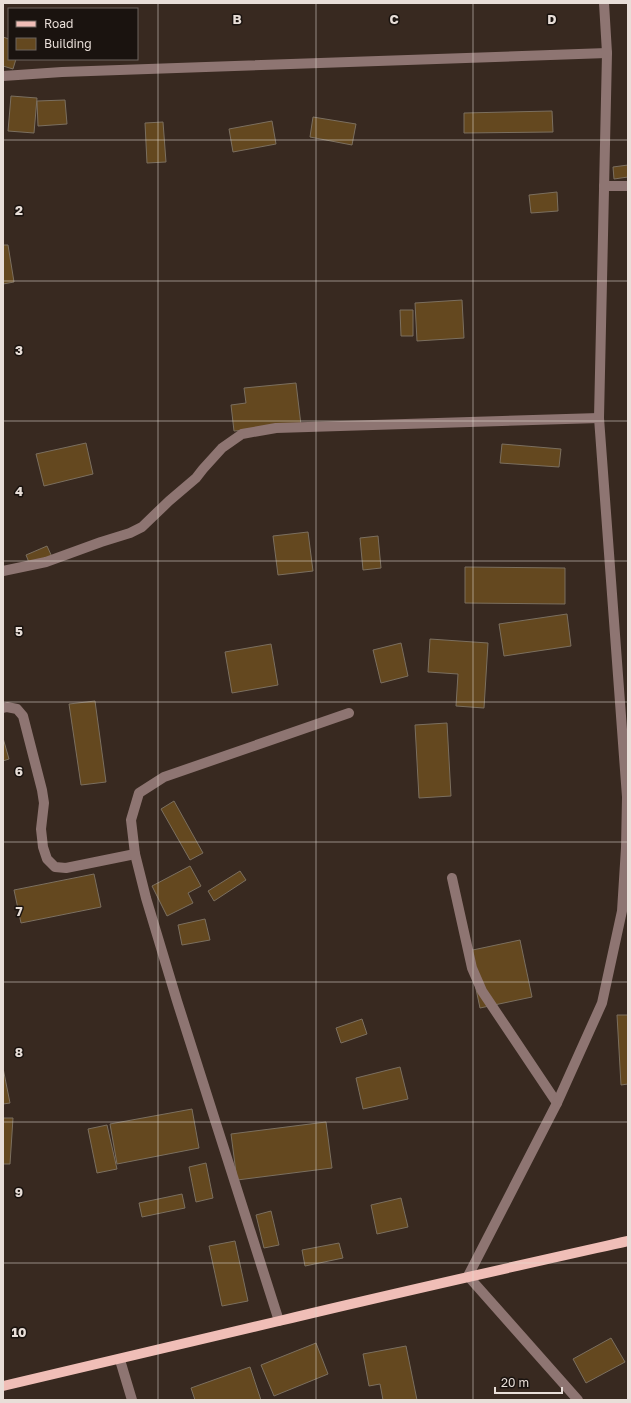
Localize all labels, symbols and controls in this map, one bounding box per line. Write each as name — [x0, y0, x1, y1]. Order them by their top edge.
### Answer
legend — [8, 8, 138, 60]
text: B — [232, 11, 242, 27]
text: C — [389, 11, 399, 27]
text: D — [547, 11, 557, 27]
text: Road — [44, 16, 73, 31]
text: Building — [44, 36, 92, 51]
text: 2 — [15, 202, 23, 218]
text: 3 — [15, 342, 23, 358]
text: 4 — [15, 483, 23, 499]
text: 5 — [15, 623, 23, 639]
text: 6 — [15, 763, 23, 779]
text: 7 — [15, 903, 23, 919]
text: 8 — [15, 1044, 23, 1060]
text: 9 — [15, 1184, 23, 1200]
text: 10 — [11, 1324, 27, 1340]
scale bar — [495, 1369, 562, 1395]
text: 20 m — [501, 1375, 529, 1390]

